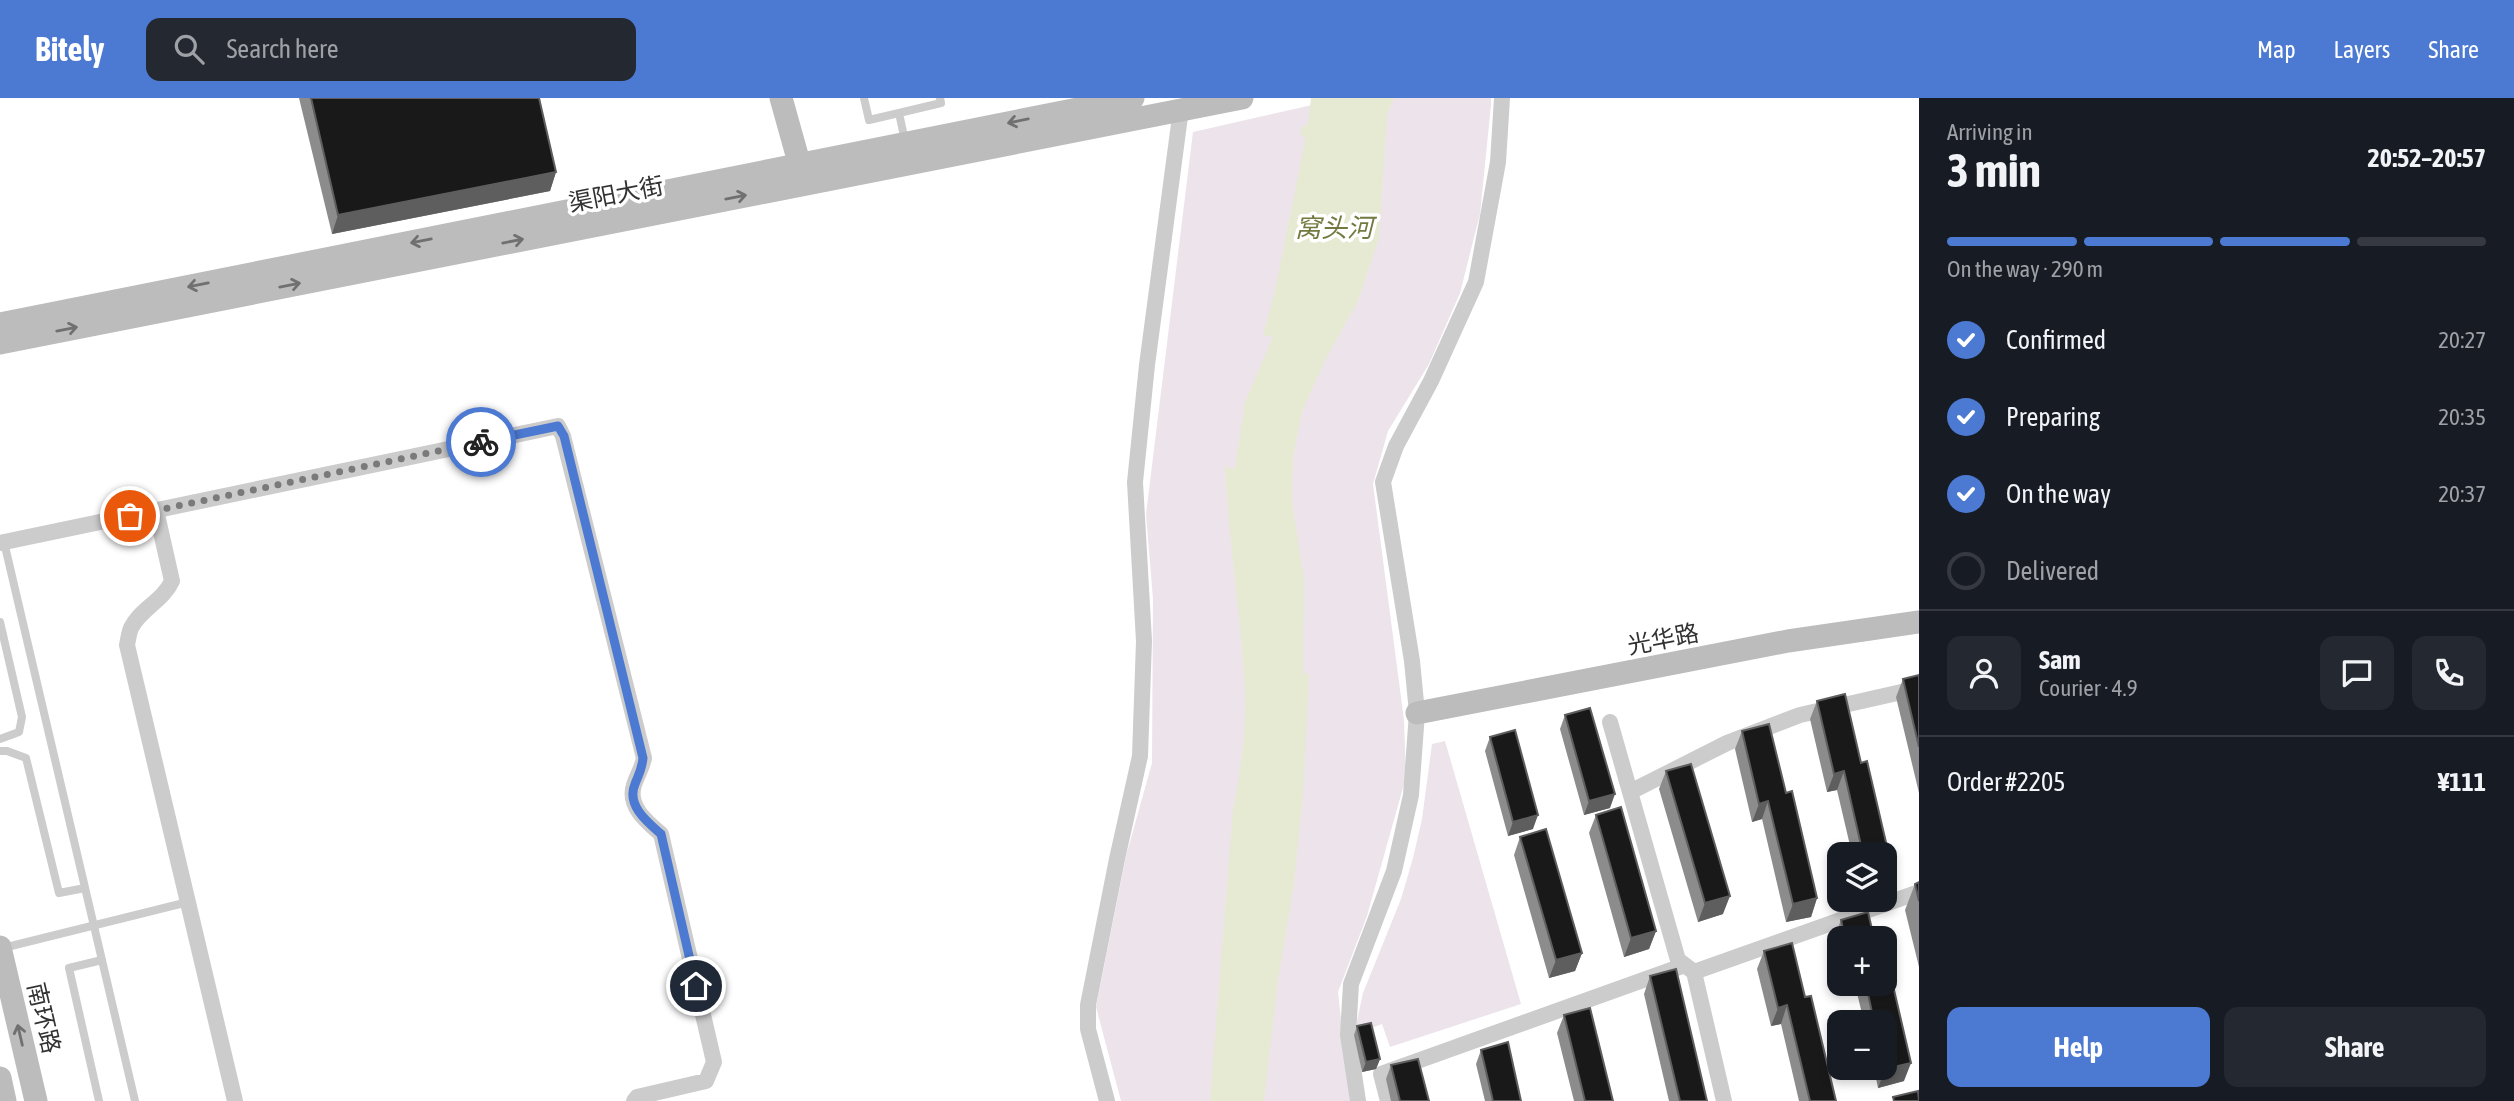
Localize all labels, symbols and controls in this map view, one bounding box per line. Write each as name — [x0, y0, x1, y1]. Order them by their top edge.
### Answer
search box — [146, 18, 636, 81]
text: Bitely — [35, 30, 104, 68]
icon: search — [170, 30, 208, 68]
text: Search here — [226, 34, 339, 64]
text: Map — [2257, 36, 2296, 63]
text: Layers — [2334, 36, 2390, 63]
text: Share — [2428, 36, 2479, 63]
one-way arrow — [1007, 115, 1030, 129]
text: Arriving in — [1947, 119, 2033, 145]
text: 20:52–20:57 — [2368, 143, 2486, 173]
text: 3 min — [1947, 144, 2041, 197]
street label: 渠阳大街 — [566, 172, 666, 216]
one-way arrow — [725, 190, 747, 203]
water label: 窝头河 — [1295, 213, 1378, 243]
one-way arrow — [410, 234, 433, 248]
one-way arrow — [501, 234, 524, 247]
text: On the way · 290 m — [1947, 256, 2103, 282]
one-way arrow — [278, 278, 301, 292]
one-way arrow — [187, 279, 210, 292]
icon: check — [1947, 321, 1985, 359]
one-way arrow — [55, 322, 78, 336]
text: Confirmed — [2006, 325, 2106, 355]
text: 20:27 — [2438, 327, 2486, 353]
icon: check — [1947, 398, 1985, 436]
text: Preparing — [2006, 402, 2100, 432]
text: 20:35 — [2438, 404, 2486, 430]
courier — [446, 407, 516, 477]
icon: bike — [462, 423, 500, 461]
icon: check — [1947, 475, 1985, 513]
text: On the way — [2006, 479, 2111, 509]
text: 20:37 — [2438, 481, 2486, 507]
pin — [100, 486, 160, 546]
icon: bag — [111, 497, 149, 535]
text: Delivered — [2006, 556, 2099, 586]
street label: 光华路 — [1625, 619, 1701, 659]
button: person — [1947, 636, 2021, 710]
button: chat — [2320, 636, 2394, 710]
button: phone — [2412, 636, 2486, 710]
text: Sam — [2039, 645, 2081, 675]
text: Courier · 4.9 — [2039, 675, 2138, 701]
text: Order #2205 — [1947, 767, 2066, 797]
text: ¥111 — [2438, 767, 2486, 797]
map controls — [1827, 842, 1897, 1080]
button: layers — [1827, 842, 1897, 912]
button: + — [1827, 926, 1897, 996]
pin — [666, 956, 726, 1016]
icon: home — [677, 967, 715, 1005]
street label: 南环路 — [23, 980, 65, 1056]
button: Help — [1947, 1007, 2210, 1087]
button: Share — [2224, 1007, 2486, 1087]
button: − — [1827, 1010, 1897, 1080]
one-way arrow — [13, 1024, 26, 1046]

